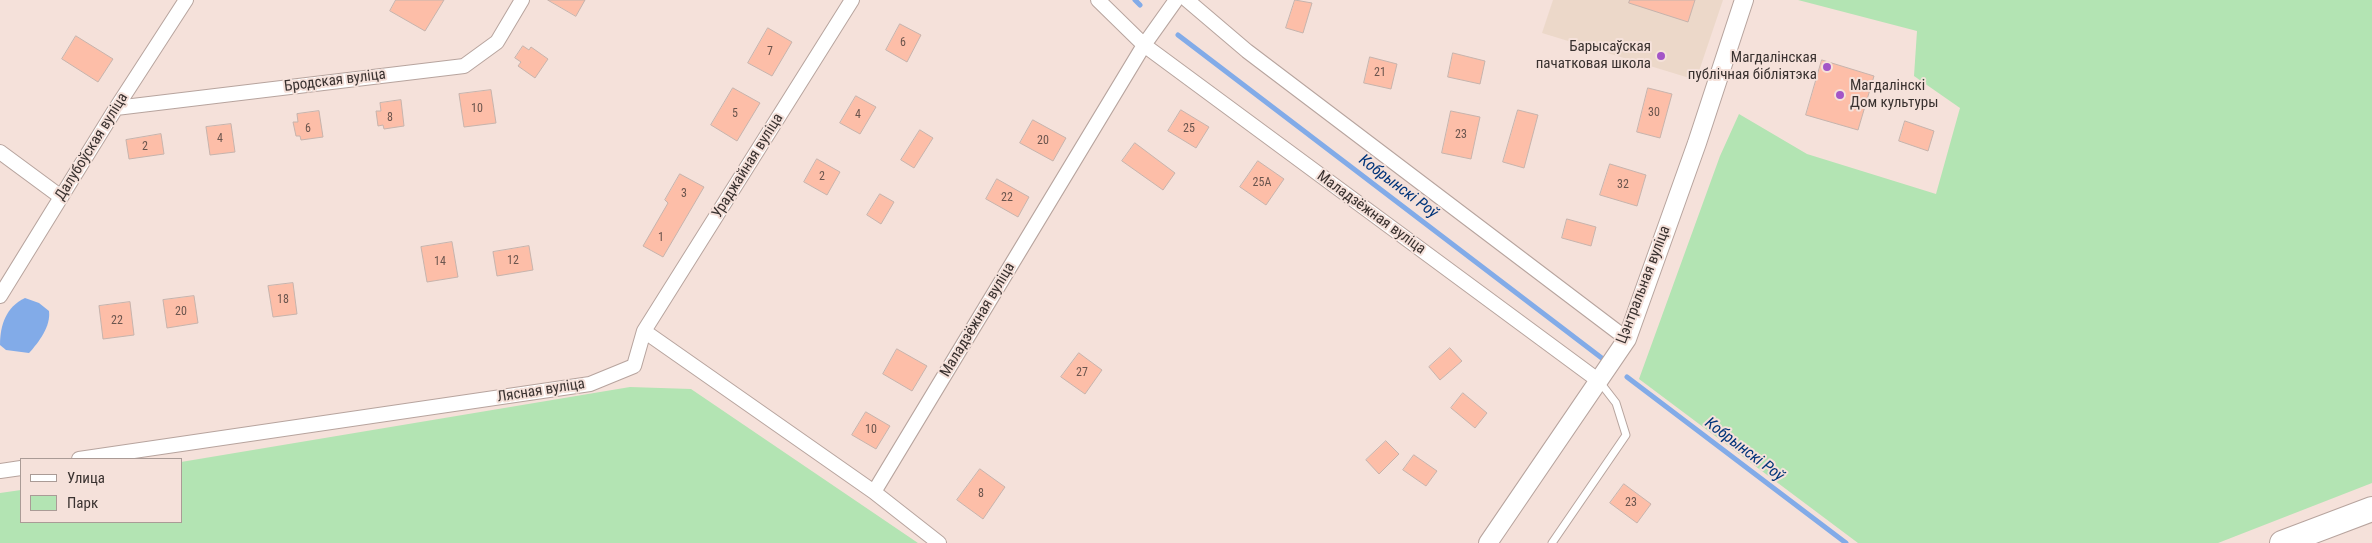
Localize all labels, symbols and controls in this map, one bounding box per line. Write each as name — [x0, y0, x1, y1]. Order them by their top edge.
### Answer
house number: 6 — [900, 36, 906, 50]
place label: Барысаўская пачатковая школа — [1536, 38, 1651, 73]
house number: 7 — [767, 45, 773, 59]
place label: Магдалінская публічная бібліятэка — [1688, 49, 1817, 84]
marker: Барысаўская пачатковая школа — [1655, 50, 1667, 62]
marker: Магдалінская публічная бібліятэка — [1821, 61, 1833, 73]
street label: Бродская вуліца — [283, 66, 387, 96]
house number: 21 — [1374, 66, 1386, 80]
place label: Магдалінскі Дом культуры — [1850, 77, 1938, 112]
marker: Магдалінскі Дом культуры — [1834, 89, 1846, 101]
street label: Далубоўская вуліца — [52, 90, 132, 204]
house number: 10 — [471, 102, 483, 116]
house number: 30 — [1648, 106, 1660, 120]
house number: 5 — [732, 107, 738, 121]
house number: 4 — [855, 108, 861, 122]
street label: Ураджайная вуліца — [709, 110, 787, 222]
house number: 8 — [387, 111, 393, 125]
house number: 6 — [305, 122, 311, 136]
house number: 25 — [1183, 122, 1195, 136]
house number: 23 — [1455, 128, 1467, 142]
house number: 4 — [217, 132, 223, 146]
house number: 20 — [1037, 134, 1049, 148]
house number: 2 — [142, 140, 148, 154]
water label: Кобрынскі Роў — [1355, 151, 1441, 223]
street label: Маладзёжная вуліца — [1313, 167, 1429, 259]
house number: 2 — [819, 170, 825, 184]
house number: 25А — [1253, 176, 1271, 190]
house number: 32 — [1617, 178, 1629, 192]
house number: 3 — [681, 187, 687, 201]
house number: 22 — [1001, 191, 1013, 205]
street label: Цэнтральная вуліца — [1613, 223, 1675, 347]
house number: 1 — [658, 231, 664, 245]
house number: 12 — [507, 254, 519, 268]
house number: 14 — [434, 255, 446, 269]
street label: Маладзёжная вуліца — [937, 260, 1019, 380]
house number: 18 — [277, 293, 289, 307]
house number: 20 — [175, 305, 187, 319]
house number: 22 — [111, 314, 123, 328]
house number: 27 — [1076, 366, 1088, 380]
street label: Лясная вуліца — [496, 375, 586, 407]
water label: Кобрынскі Роў — [1701, 414, 1787, 486]
house number: 10 — [865, 423, 877, 437]
legend — [20, 458, 182, 523]
text: Улица — [67, 469, 105, 487]
house number: 8 — [978, 487, 984, 501]
text: Парк — [67, 494, 98, 512]
house number: 23 — [1625, 496, 1637, 510]

